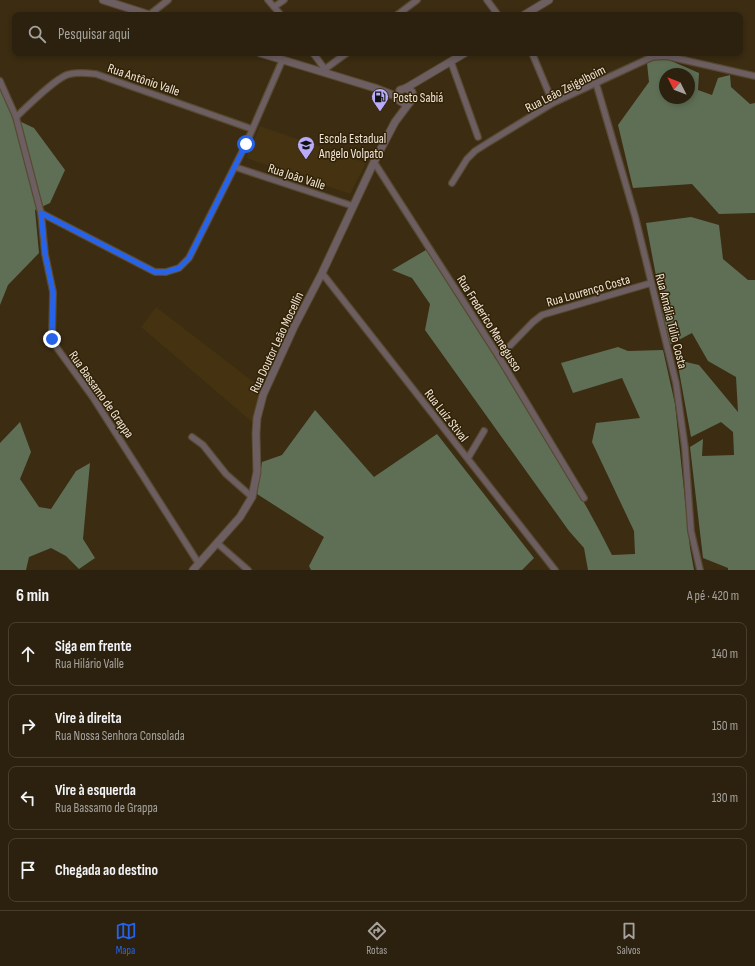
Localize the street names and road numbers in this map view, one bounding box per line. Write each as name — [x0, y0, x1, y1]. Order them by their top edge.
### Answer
street label: Rua Antônio Valle — [106, 60, 182, 100]
street label: Rua Leão Zeigelboim — [523, 62, 608, 116]
street label: Rua João Valle — [266, 160, 327, 194]
street label: Rua Lourenço Costa — [545, 271, 632, 311]
street label: Rua Frederico Menegusso — [453, 272, 525, 375]
street label: Rua Amália Túlio Costa — [651, 272, 691, 370]
street label: Rua Doutor Leão Mocellin — [246, 289, 307, 396]
street label: Rua Bassamo de Grappa — [65, 348, 137, 441]
street label: Rua Luíz Stival — [421, 386, 472, 445]

